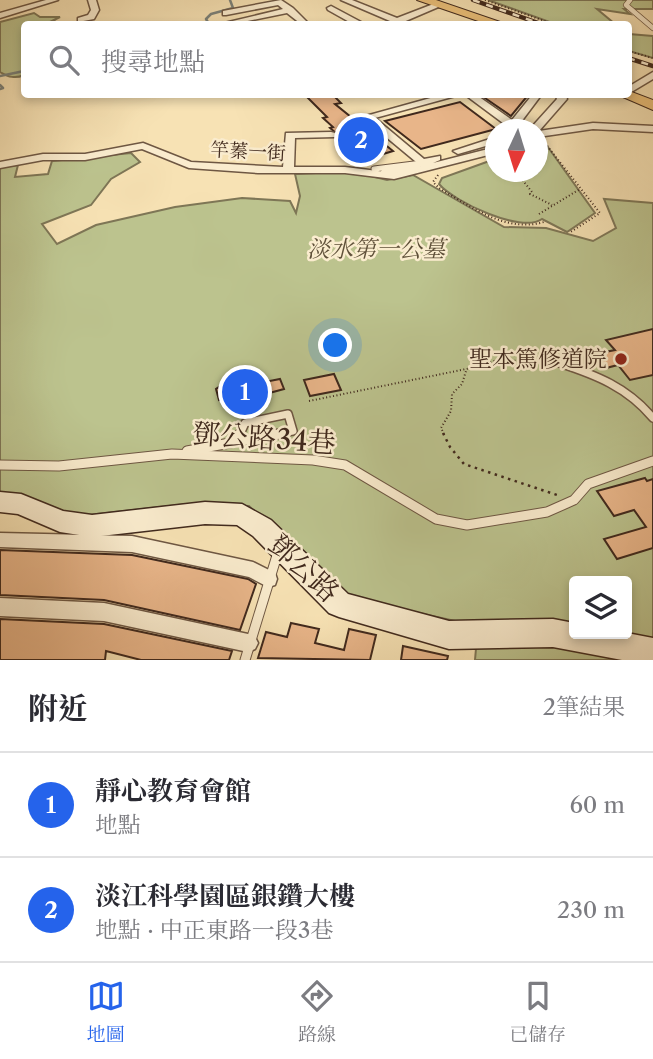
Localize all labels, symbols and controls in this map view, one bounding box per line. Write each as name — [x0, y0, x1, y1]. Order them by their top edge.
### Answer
search box — [21, 21, 632, 98]
icon: search — [45, 41, 83, 79]
text: 搜尋地點 — [101, 46, 205, 78]
pin: 2 — [338, 114, 384, 166]
north arrow — [485, 119, 548, 182]
street label: 竿蓁一街 — [209, 138, 287, 165]
park label: 淡水第一公墓 — [307, 235, 449, 263]
your location — [318, 328, 352, 362]
place label: 聖本篤修道院 — [469, 345, 607, 373]
marker: 聖本篤修道院 — [613, 351, 629, 367]
pin: 1 — [222, 366, 268, 418]
street label: 鄧公路34巷 — [191, 416, 337, 460]
street label: 鄧公路 — [262, 527, 346, 609]
map controls — [569, 576, 632, 639]
button: layers — [569, 576, 632, 639]
text: 附近 — [28, 690, 88, 727]
text: 2筆結果 — [543, 693, 625, 721]
text: 靜心教育會館 — [95, 775, 251, 807]
text: 1 — [46, 791, 56, 819]
text: 60 m — [569, 791, 625, 819]
text: 地點 — [95, 811, 141, 839]
text: 淡江科學園區銀鑽大樓 — [95, 880, 355, 912]
text: 2 — [44, 896, 58, 924]
text: 230 m — [557, 896, 625, 924]
text: 地點 · 中正東路一段3巷 — [95, 916, 333, 944]
tab: 地圖 — [87, 977, 125, 1046]
tab: 路線 — [298, 977, 336, 1046]
tab: 已儲存 — [509, 977, 566, 1046]

